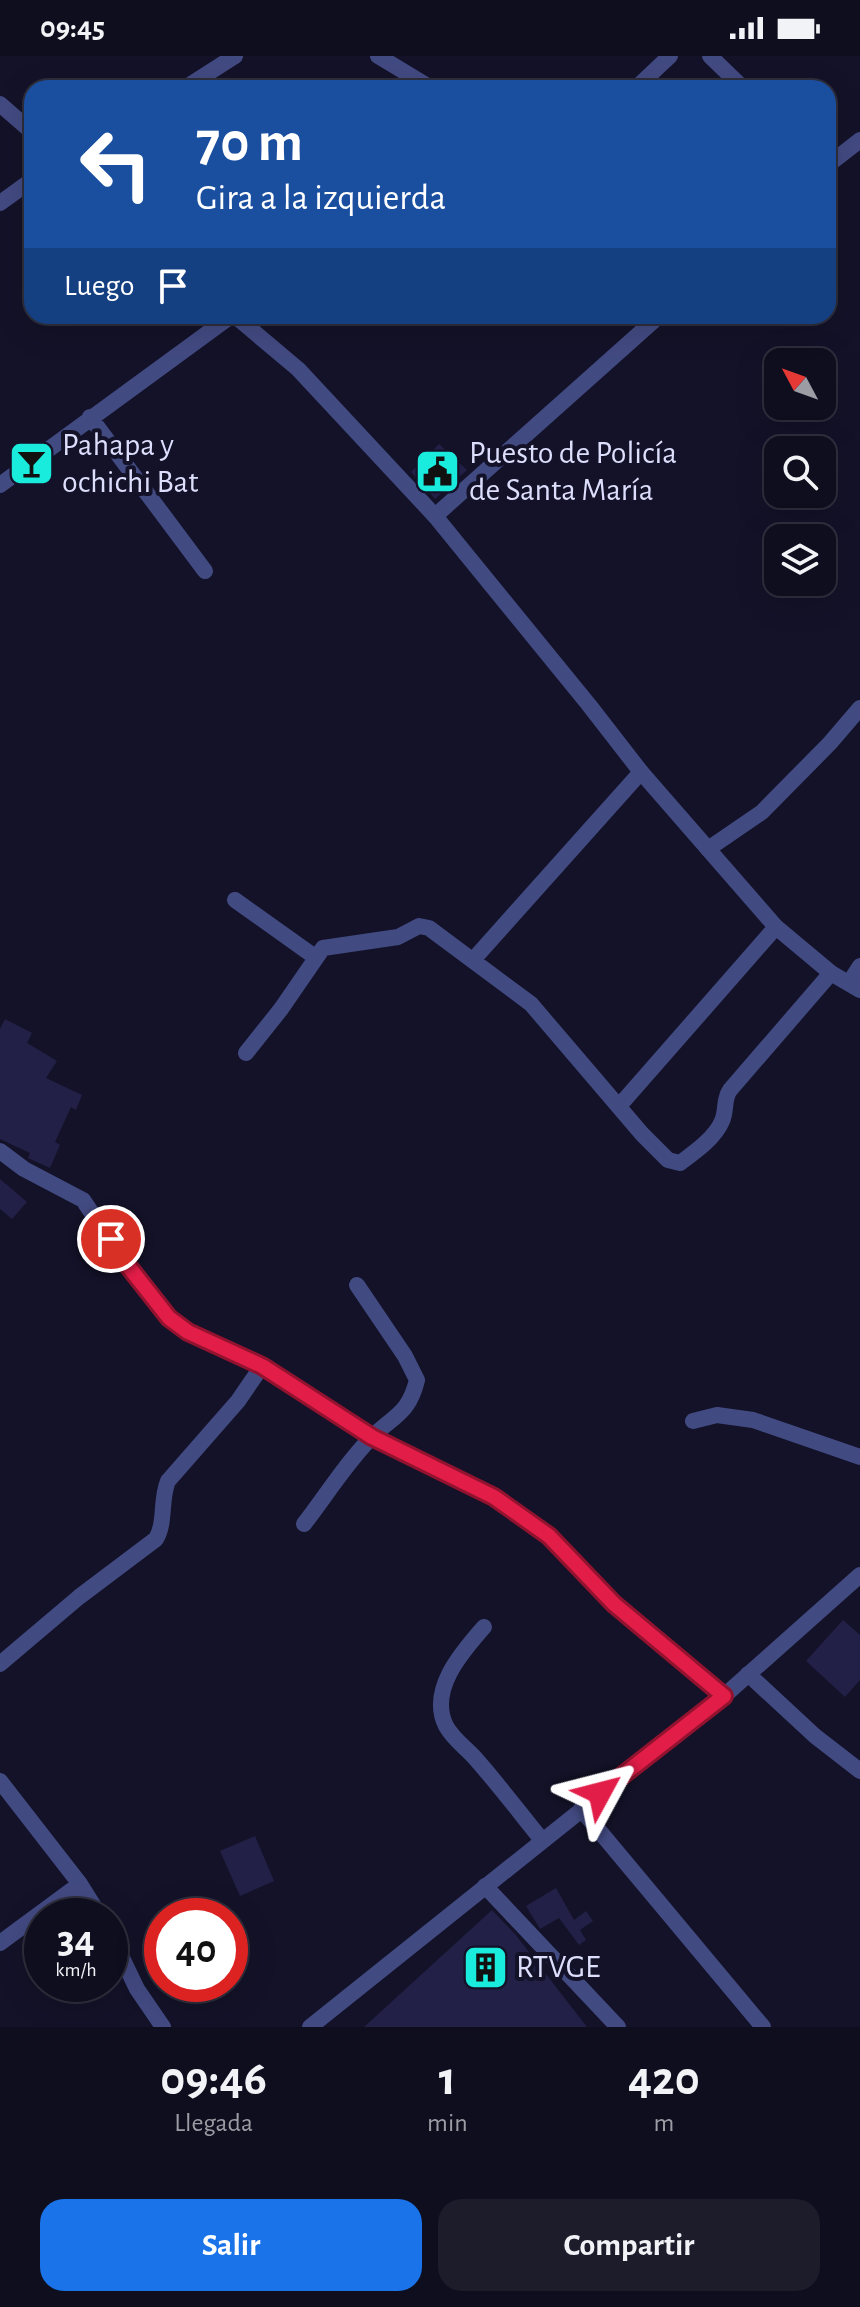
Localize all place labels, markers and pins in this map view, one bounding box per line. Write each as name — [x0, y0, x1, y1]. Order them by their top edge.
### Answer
place label: Pahapa y ochichi Bat — [62, 429, 199, 498]
place label: Puesto de Policía de Santa María — [469, 437, 677, 506]
bar icon: Pahapa y ochichi Bat — [7, 439, 55, 487]
public building icon: Puesto de Policía de Santa María — [414, 447, 462, 495]
pin — [77, 1205, 145, 1273]
building icon: RTVGE — [461, 1943, 509, 1991]
place label: RTVGE — [516, 1951, 600, 1983]

